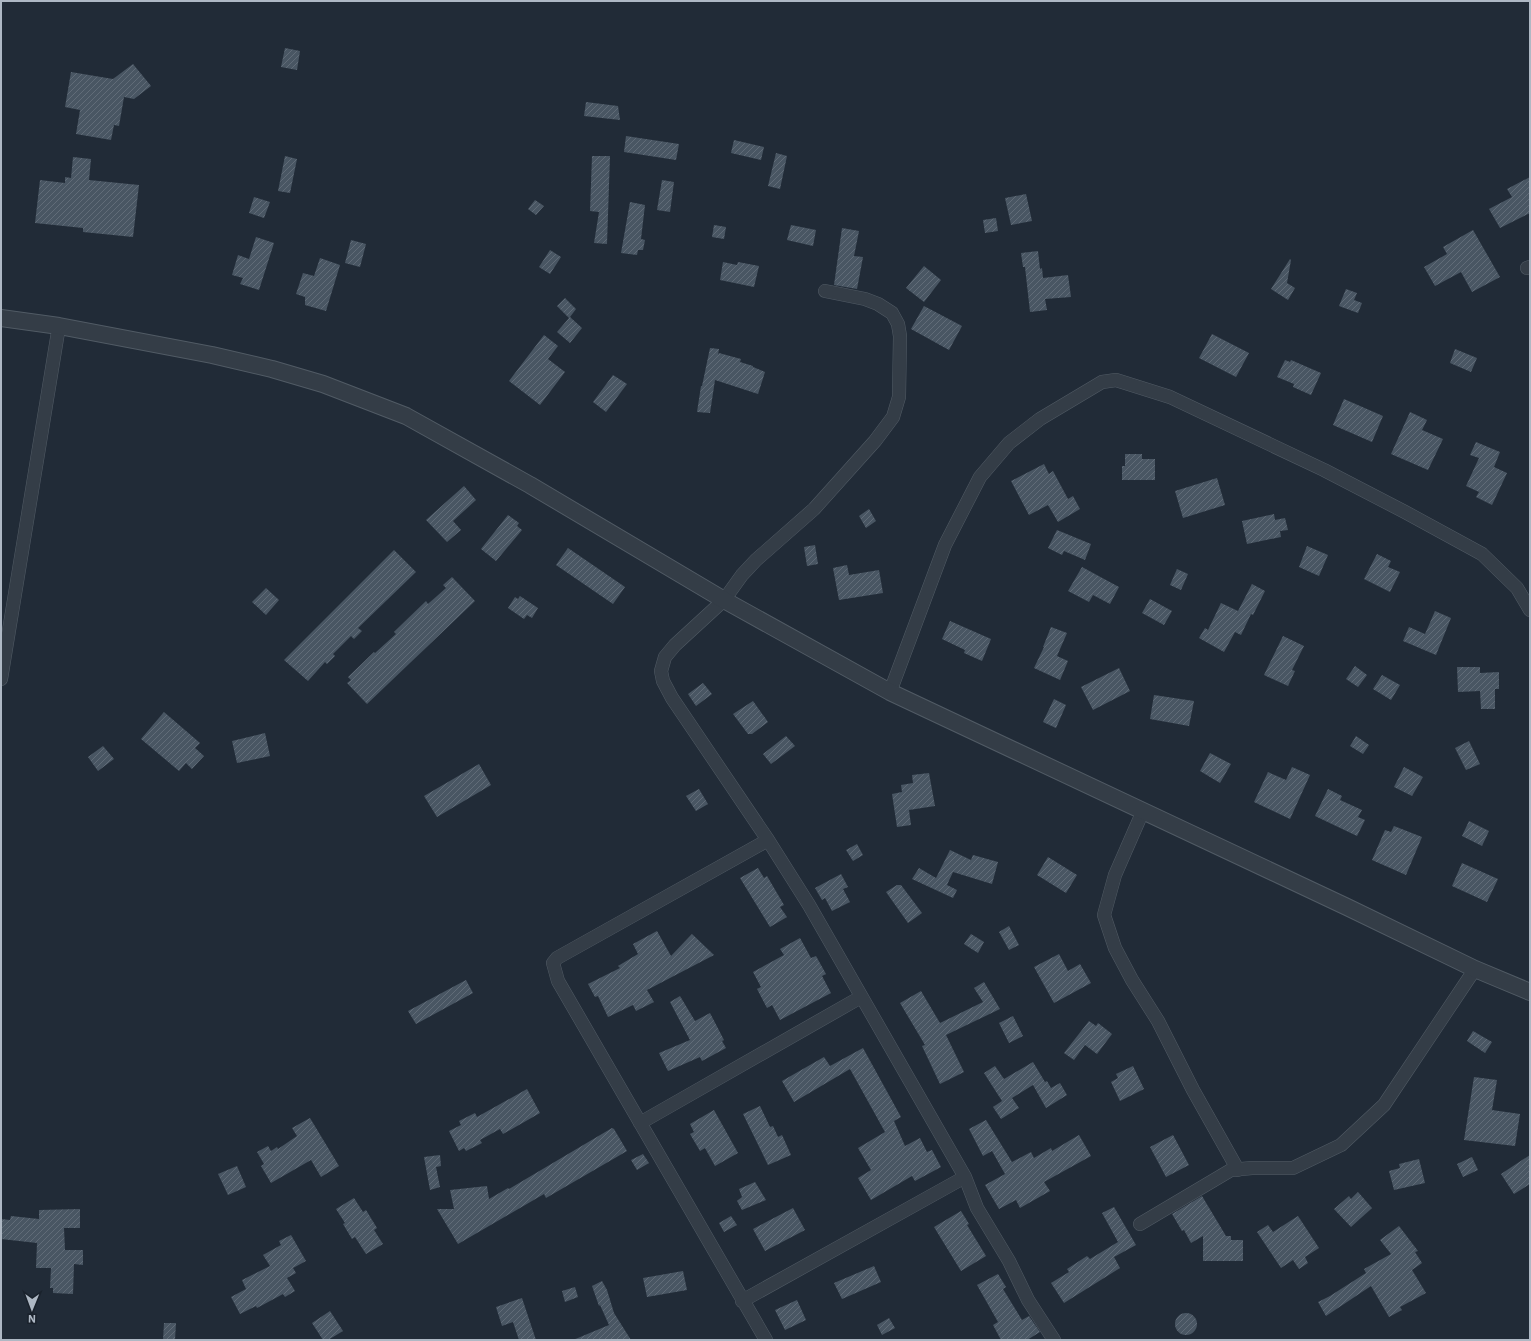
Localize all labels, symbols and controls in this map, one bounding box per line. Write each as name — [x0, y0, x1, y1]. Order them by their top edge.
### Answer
north arrow — [12, 1289, 52, 1329]
text: N — [28, 1312, 36, 1326]

